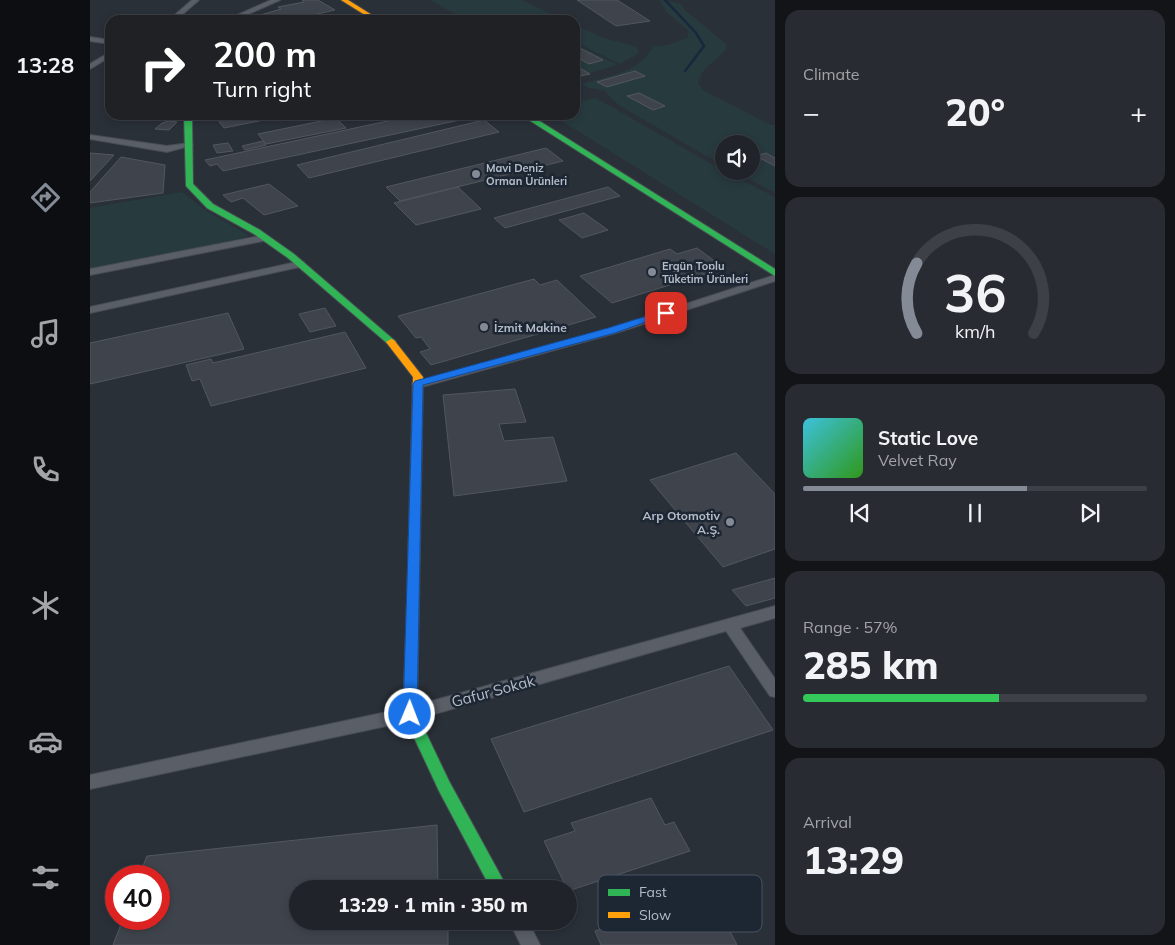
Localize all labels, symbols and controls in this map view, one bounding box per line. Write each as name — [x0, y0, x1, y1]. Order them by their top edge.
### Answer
text: 200 m — [213, 32, 317, 76]
icon: right — [130, 35, 195, 100]
text: 13:28 — [16, 51, 74, 79]
text: Climate — [803, 64, 859, 84]
text: Turn right — [213, 75, 311, 103]
text: 20° — [945, 88, 1005, 136]
text: − — [803, 95, 820, 130]
text: + — [1130, 95, 1147, 130]
map controls — [715, 135, 760, 180]
button: sound — [715, 135, 760, 180]
place label: Mavi Deniz Orman Ürünleri — [486, 161, 567, 188]
marker: Mavi Deniz Orman Ürünleri — [470, 168, 482, 180]
icon: directions — [28, 180, 63, 215]
place label: Ergün Toplu Tüketim Ürünleri — [662, 259, 748, 286]
text: 36 — [944, 260, 1006, 325]
marker: Ergün Toplu Tüketim Ürünleri — [646, 266, 658, 278]
pin — [645, 292, 687, 334]
icon: arrive — [652, 299, 680, 327]
icon: music — [28, 316, 63, 351]
place label: İzmit Makine — [494, 320, 567, 335]
text: km/h — [955, 320, 995, 342]
marker: İzmit Makine — [478, 321, 490, 333]
text: Static Love — [878, 426, 978, 450]
text: Velvet Ray — [878, 450, 957, 470]
icon: phone — [28, 452, 63, 487]
icon: previous — [846, 499, 874, 527]
icon: pause — [961, 499, 989, 527]
icon: next — [1076, 499, 1104, 527]
place label: Arp Otomotiv A.Ş. — [642, 508, 720, 537]
marker: Arp Otomotiv A.Ş. — [724, 516, 736, 528]
icon: climate — [28, 588, 63, 623]
text: Range · 57% — [803, 617, 898, 637]
text: 285 km — [803, 641, 939, 689]
street label: Gafur Sokak — [449, 671, 537, 711]
position arrow — [383, 687, 435, 739]
icon: car — [28, 724, 63, 759]
text: Arrival — [803, 812, 852, 832]
text: 13:29 — [803, 836, 904, 884]
icon: filters — [28, 860, 63, 895]
speed limit sign: 40 — [105, 865, 170, 930]
legend — [598, 875, 762, 932]
text: Fast — [639, 883, 667, 901]
text: 13:29 · 1 min · 350 m — [338, 893, 528, 917]
text: Slow — [639, 906, 671, 924]

